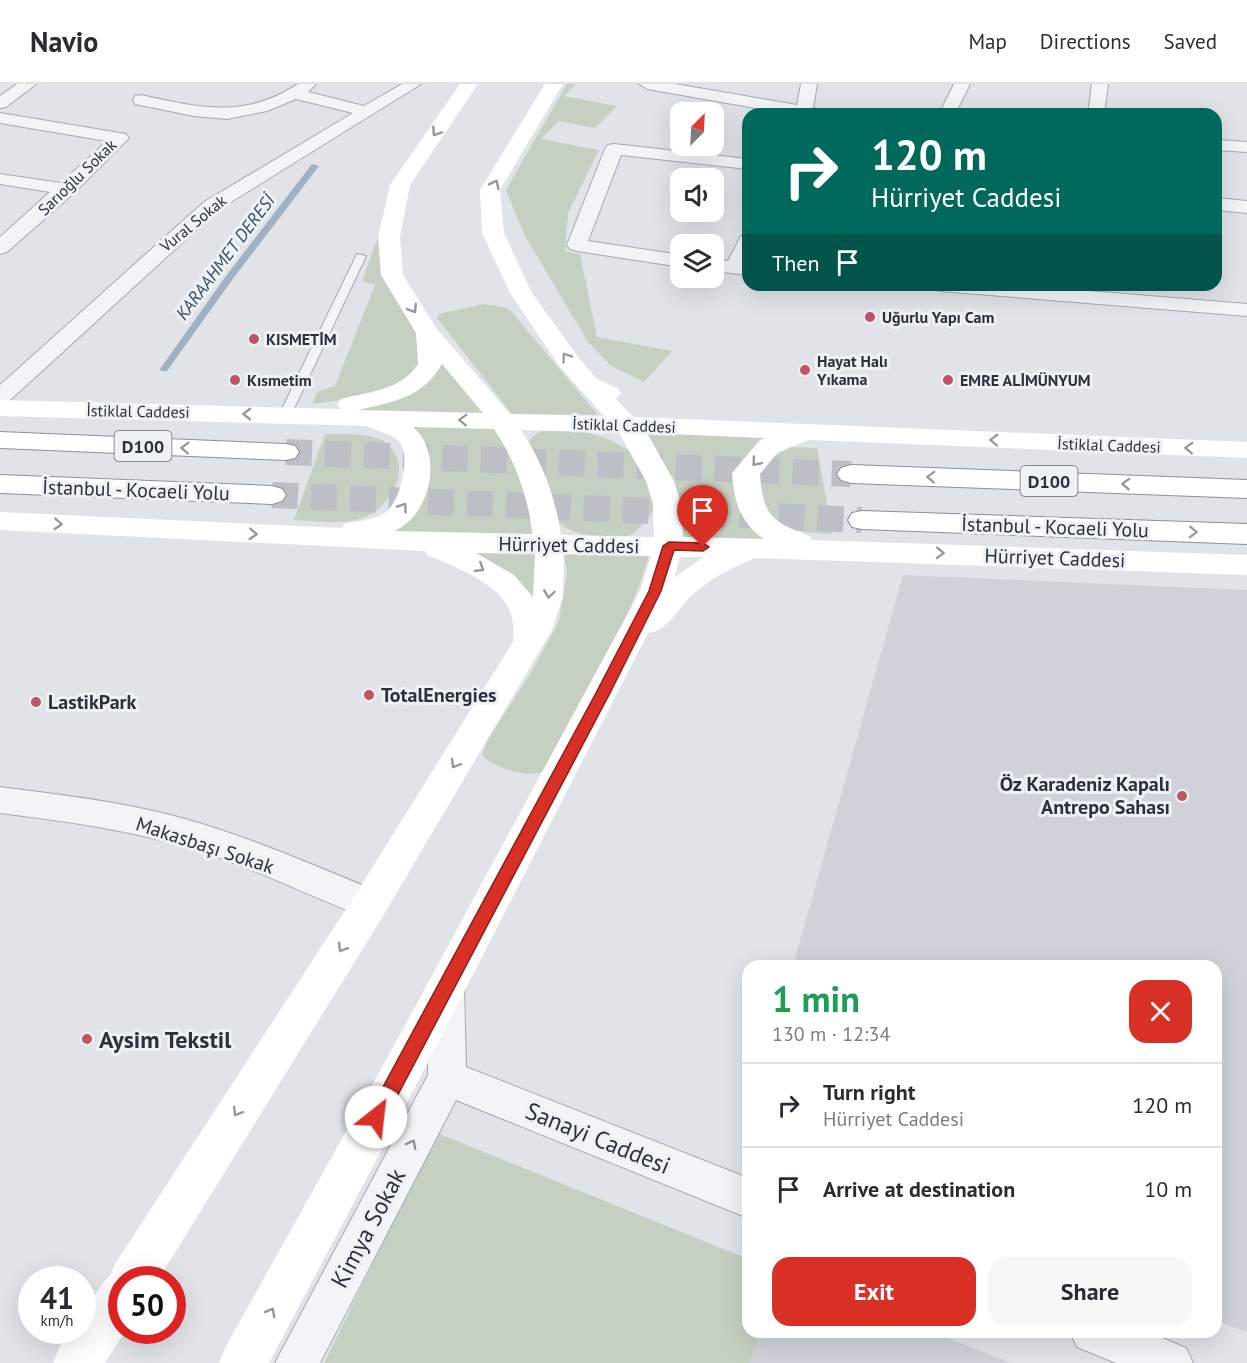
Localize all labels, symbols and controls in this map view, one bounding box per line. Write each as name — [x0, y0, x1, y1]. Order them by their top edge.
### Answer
text: Navio — [30, 23, 98, 60]
text: Map — [968, 28, 1007, 55]
text: Directions — [1040, 28, 1131, 55]
text: Saved — [1164, 28, 1217, 55]
north arrow — [670, 102, 724, 156]
map controls — [670, 102, 724, 288]
one-way arrow — [432, 126, 443, 137]
text: 120 m — [871, 127, 987, 182]
icon: right — [772, 132, 850, 210]
street label: Sarıoğlu Sokak — [34, 134, 121, 219]
button: sound — [670, 168, 724, 222]
one-way arrow — [487, 179, 499, 190]
text: Hürriyet Caddesi — [871, 180, 1061, 214]
water label: KARAAHMET DERESİ — [170, 189, 280, 324]
street label: Vural Sokak — [155, 190, 230, 256]
button: layers — [670, 234, 724, 288]
icon: arrive — [831, 246, 864, 279]
text: Then — [772, 249, 819, 277]
one-way arrow — [406, 303, 418, 313]
place label: Uğurlu Yapı Cam — [882, 307, 994, 327]
marker: Uğurlu Yapı Cam — [863, 310, 877, 324]
place label: KISMETİM — [266, 329, 337, 349]
marker: KISMETİM — [247, 332, 261, 346]
place label: Hayat Halı Yıkama — [816, 351, 888, 389]
one-way arrow — [562, 352, 573, 363]
marker: Hayat Halı Yıkama — [798, 363, 812, 377]
place label: Kısmetim — [247, 370, 312, 390]
place label: EMRE ALİMÜNYUM — [960, 370, 1091, 390]
marker: Kısmetim — [228, 373, 242, 387]
marker: EMRE ALİMÜNYUM — [941, 373, 955, 387]
street label: İstiklal Caddesi — [86, 400, 190, 422]
one-way arrow — [243, 408, 252, 420]
street label: İstiklal Caddesi — [572, 413, 676, 437]
one-way arrow — [459, 414, 468, 426]
road number: D100 — [114, 431, 172, 461]
street label: İstiklal Caddesi — [1057, 433, 1161, 457]
one-way arrow — [989, 434, 998, 447]
one-way arrow — [181, 441, 190, 454]
one-way arrow — [1184, 442, 1193, 454]
one-way arrow — [752, 455, 763, 466]
road number: D100 — [1020, 466, 1078, 496]
one-way arrow — [926, 470, 935, 483]
street label: İstanbul - Kocaeli Yolu — [42, 474, 230, 506]
one-way arrow — [1121, 478, 1130, 490]
pin — [677, 485, 728, 547]
icon: arrive — [686, 494, 719, 527]
one-way arrow — [396, 503, 407, 514]
street label: İstanbul - Kocaeli Yolu — [961, 511, 1149, 543]
one-way arrow — [54, 517, 63, 530]
one-way arrow — [1189, 526, 1198, 538]
one-way arrow — [249, 527, 258, 540]
street label: Hürriyet Caddesi — [498, 531, 640, 559]
street label: Hürriyet Caddesi — [984, 543, 1126, 573]
one-way arrow — [936, 547, 945, 559]
one-way arrow — [474, 560, 484, 572]
one-way arrow — [544, 590, 556, 599]
place label: TotalEnergies — [381, 682, 497, 708]
marker: TotalEnergies — [362, 688, 376, 702]
place label: LastikPark — [48, 689, 137, 715]
marker: LastikPark — [29, 695, 43, 709]
one-way arrow — [451, 758, 463, 768]
place label: Öz Karadeniz Kapalı Antrepo Sahası — [1000, 771, 1170, 820]
marker: Öz Karadeniz Kapalı Antrepo Sahası — [1175, 789, 1189, 803]
street label: Makasbaşı Sokak — [133, 810, 278, 880]
one-way arrow — [337, 942, 349, 952]
text: 1 min — [772, 975, 860, 1022]
button: close — [1129, 980, 1192, 1043]
text: 130 m · 12:34 — [772, 1021, 890, 1047]
place label: Aysim Tekstil — [99, 1024, 232, 1055]
marker: Aysim Tekstil — [80, 1032, 94, 1046]
text: Turn right — [823, 1078, 915, 1106]
position arrow — [344, 1085, 408, 1149]
icon: right — [772, 1089, 805, 1122]
text: 120 m — [1132, 1091, 1192, 1119]
street label: Sanayi Caddesi — [521, 1095, 675, 1181]
one-way arrow — [233, 1106, 245, 1116]
text: Hürriyet Caddesi — [823, 1106, 964, 1132]
one-way arrow — [405, 1139, 416, 1150]
street label: Kimya Sokak — [324, 1163, 413, 1293]
icon: arrive — [772, 1173, 805, 1206]
text: Arrive at destination — [823, 1175, 1015, 1203]
text: 10 m — [1144, 1175, 1192, 1203]
button: Exit — [772, 1257, 976, 1326]
button: Share — [988, 1257, 1192, 1326]
speed limit sign: 50 — [108, 1266, 186, 1344]
text: 41 — [40, 1278, 74, 1317]
one-way arrow — [264, 1307, 275, 1318]
text: km/h — [41, 1311, 73, 1330]

